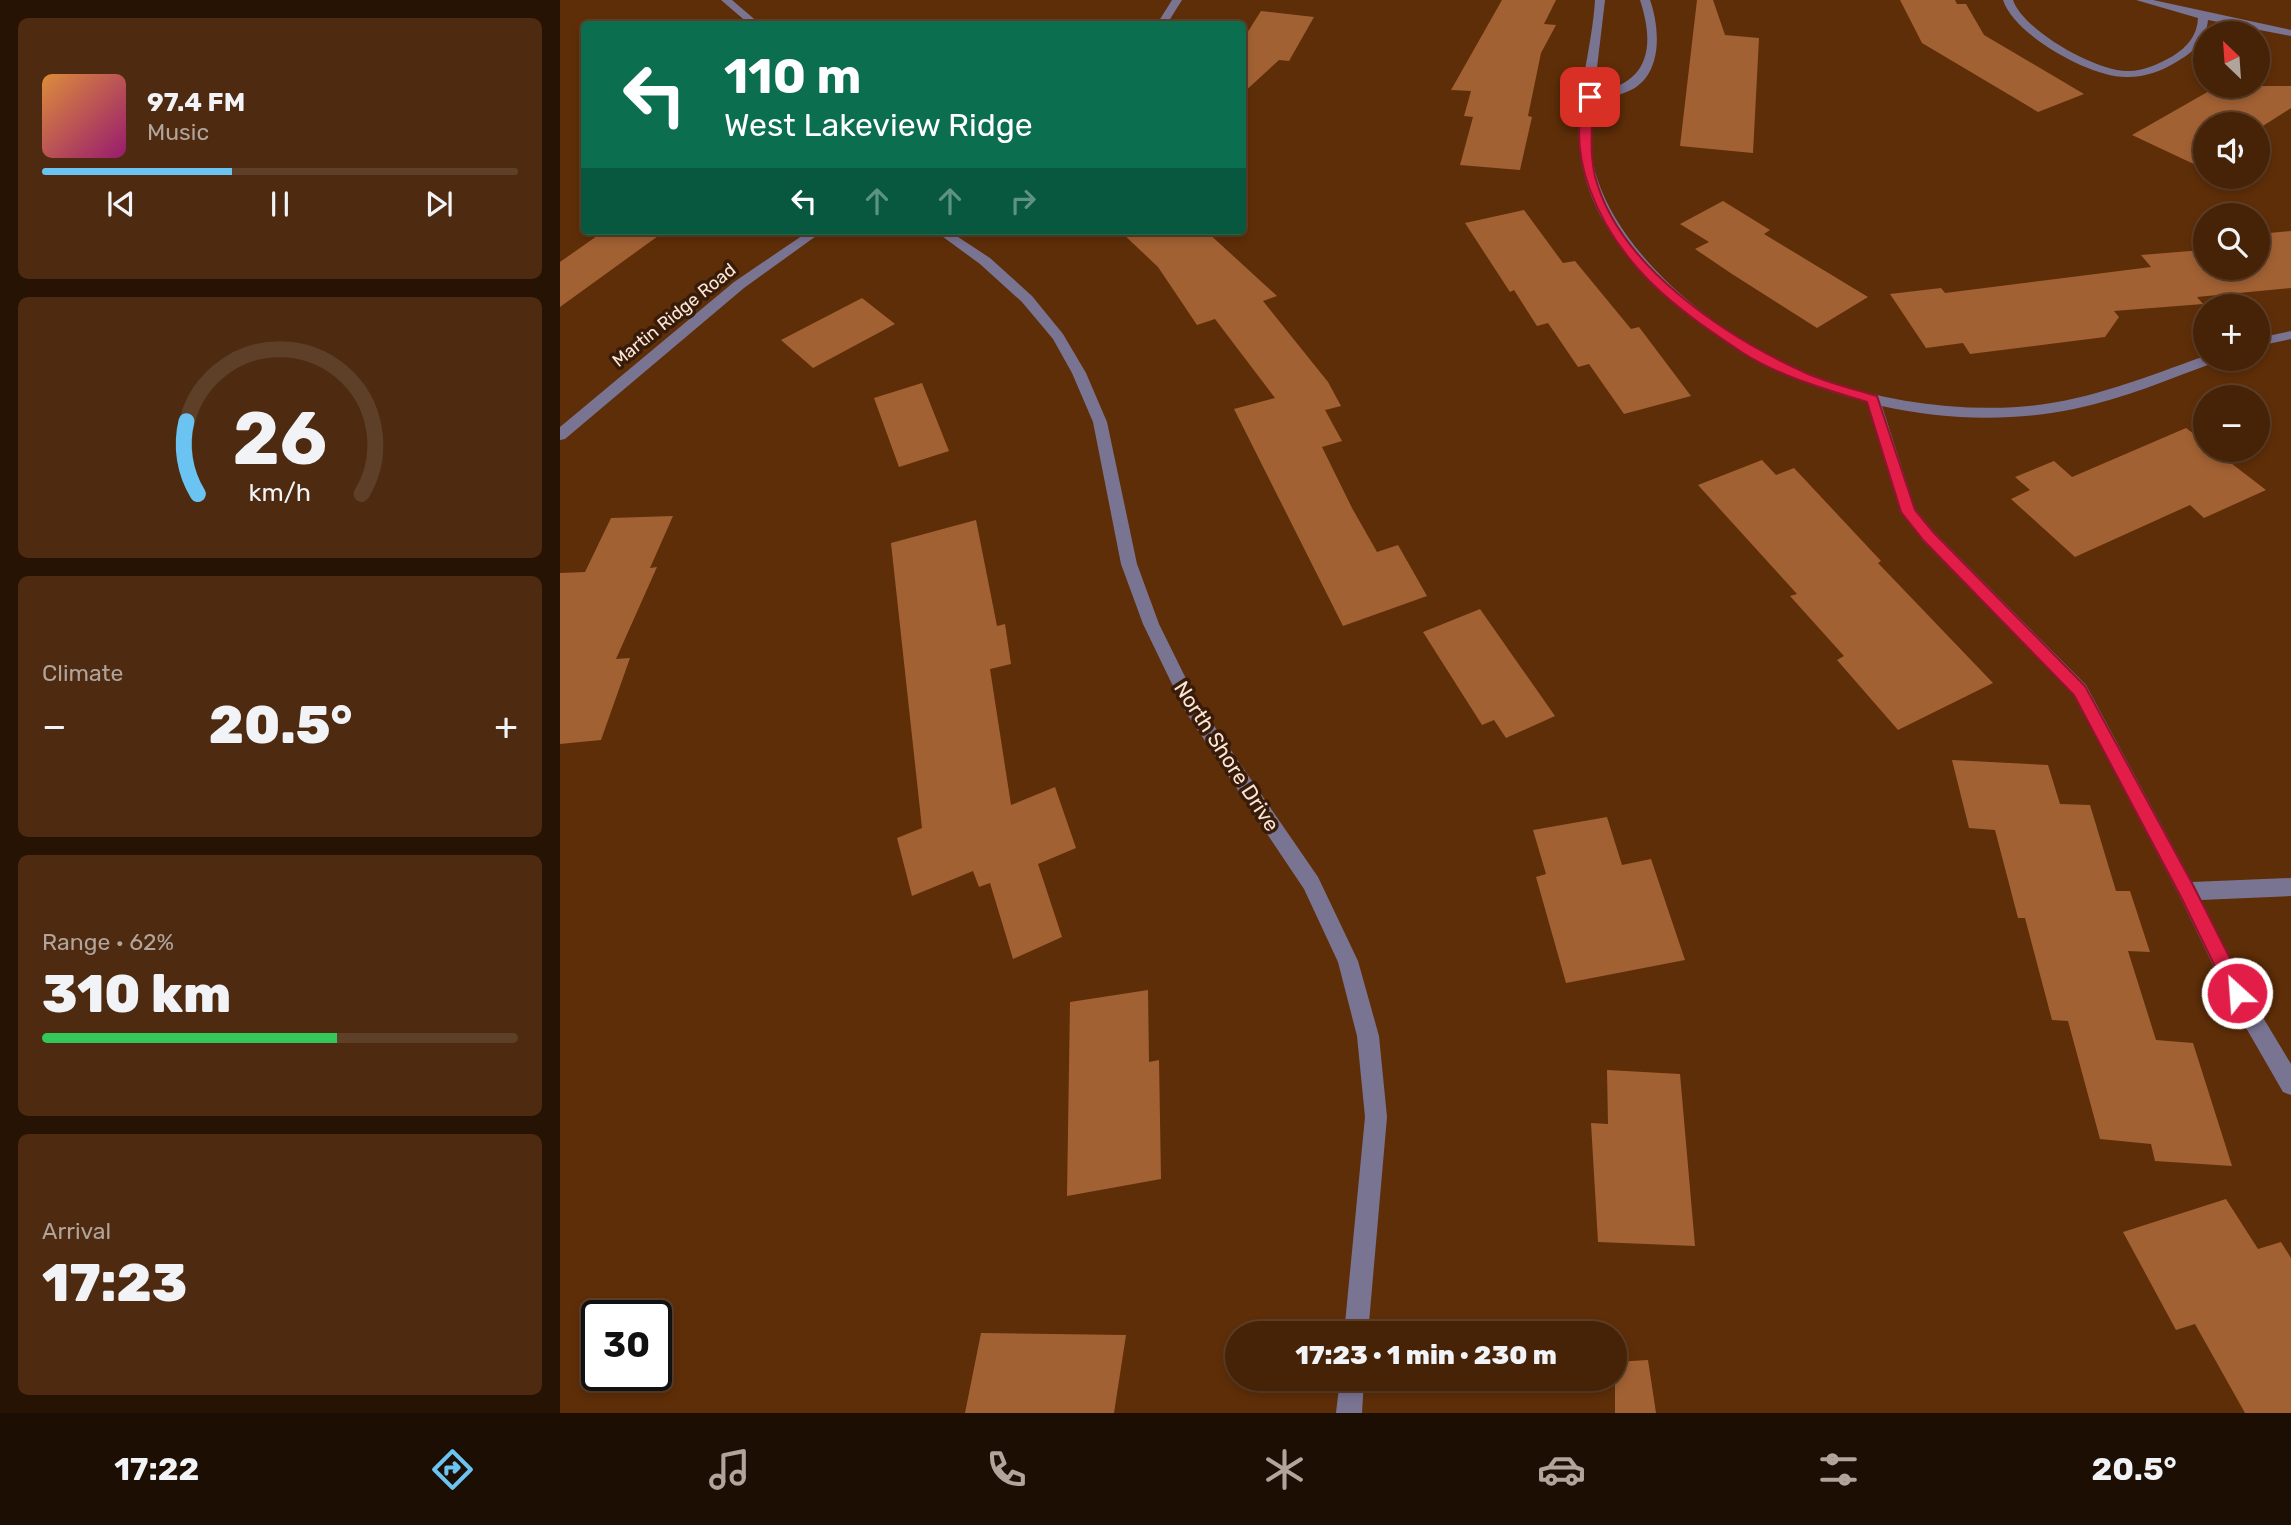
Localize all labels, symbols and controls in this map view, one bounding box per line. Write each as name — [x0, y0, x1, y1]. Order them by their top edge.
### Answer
north arrow — [2193, 21, 2270, 98]
map controls — [2193, 21, 2270, 462]
text: 110 m — [724, 47, 861, 105]
icon: left — [609, 49, 700, 140]
pin — [1560, 67, 1620, 127]
icon: arrive — [1571, 78, 1609, 116]
text: 97.4 FM — [147, 87, 245, 118]
text: West Lakeview Ridge — [724, 106, 1033, 144]
button: sound — [2193, 112, 2270, 189]
text: Music — [147, 118, 209, 146]
icon: left — [785, 182, 823, 220]
icon: ahead — [858, 182, 896, 220]
icon: ahead — [931, 182, 969, 220]
icon: right — [1004, 182, 1042, 220]
icon: previous — [102, 185, 140, 223]
icon: pause — [261, 185, 299, 223]
icon: next — [420, 185, 458, 223]
button: search — [2193, 203, 2270, 280]
street label: Martin Ridge Road — [608, 258, 740, 372]
button: + — [2193, 294, 2270, 371]
button: − — [2193, 385, 2270, 462]
text: 26 — [233, 396, 327, 482]
text: km/h — [249, 477, 311, 506]
text: Climate — [42, 659, 123, 687]
street label: North Shore Drive — [1169, 676, 1285, 836]
text: 20.5° — [209, 694, 352, 756]
text: − — [42, 703, 67, 749]
text: + — [494, 703, 518, 749]
text: Range · 62% — [42, 928, 174, 956]
position arrow — [2200, 956, 2274, 1030]
text: 310 km — [42, 963, 231, 1025]
text: Arrival — [42, 1217, 111, 1245]
text: 17:23 — [42, 1252, 187, 1314]
speed limit sign: 30 — [581, 1300, 672, 1391]
text: 17:23 · 1 min · 230 m — [1295, 1340, 1557, 1371]
icon: directions — [428, 1445, 477, 1494]
icon: music — [705, 1445, 754, 1494]
icon: phone — [982, 1445, 1031, 1494]
icon: climate — [1260, 1445, 1309, 1494]
icon: car — [1537, 1445, 1586, 1494]
icon: filters — [1814, 1445, 1863, 1494]
text: 17:22 — [114, 1450, 199, 1488]
text: 20.5° — [2092, 1450, 2177, 1488]

